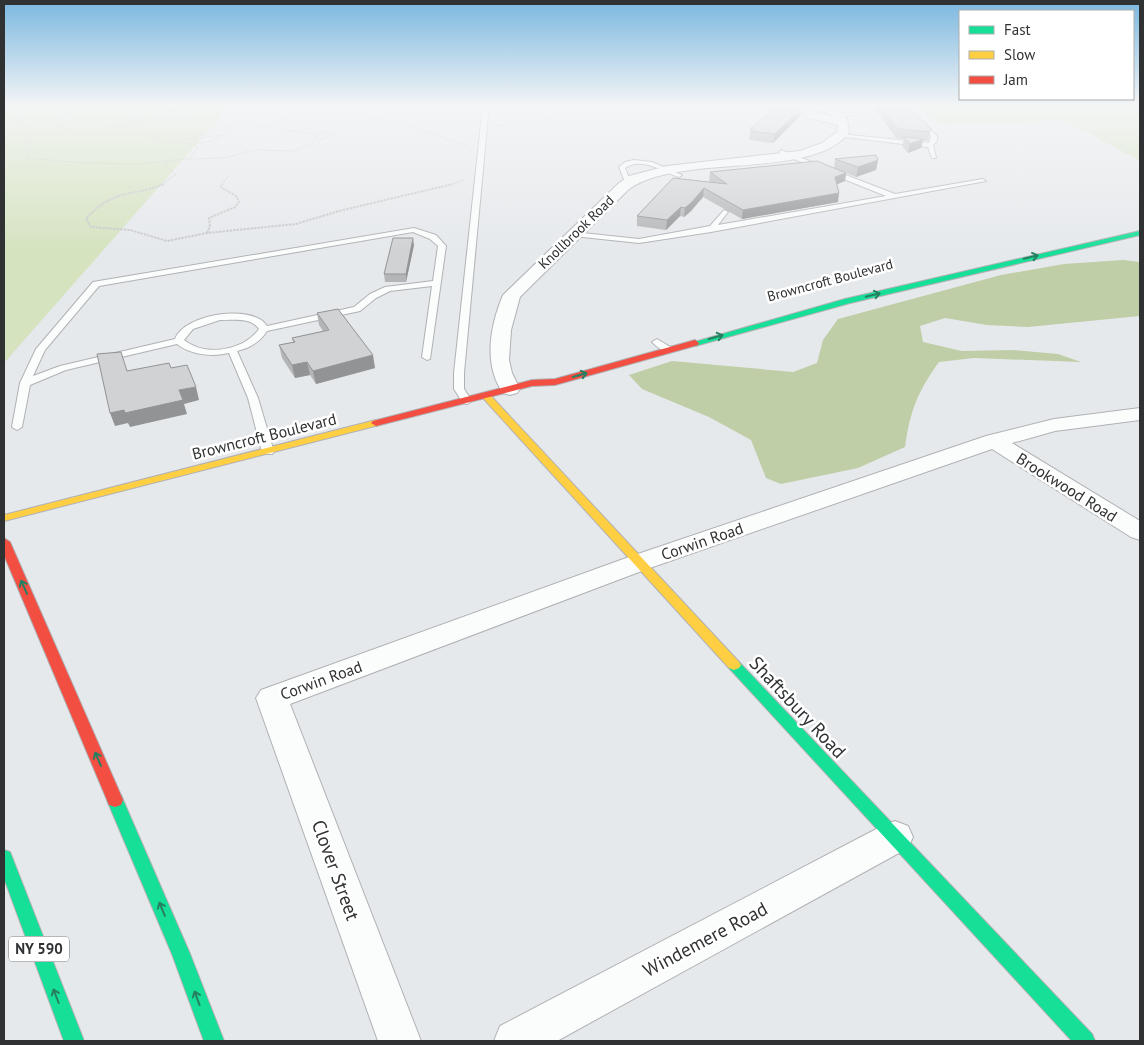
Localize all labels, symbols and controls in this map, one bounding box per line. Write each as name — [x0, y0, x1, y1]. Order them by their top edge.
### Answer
legend — [959, 10, 1134, 100]
text: Fast — [1004, 20, 1031, 39]
text: Slow — [1004, 45, 1035, 64]
text: Jam — [1003, 70, 1028, 89]
street label: Knollbrook Road — [534, 191, 618, 273]
one-way arrow — [1023, 252, 1039, 261]
street label: Browncroft Boulevard — [765, 255, 895, 305]
one-way arrow — [865, 290, 881, 299]
one-way arrow — [708, 332, 724, 341]
one-way arrow — [572, 370, 588, 379]
street label: Browncroft Boulevard — [190, 408, 338, 464]
street label: Brookwood Road — [1013, 448, 1121, 526]
street label: Corwin Road — [658, 518, 746, 564]
one-way arrow — [19, 580, 28, 595]
street label: Shaftsbury Road — [745, 651, 851, 763]
street label: Corwin Road — [277, 656, 365, 704]
one-way arrow — [93, 752, 103, 767]
street label: Clover Street — [307, 817, 365, 924]
street label: Windemere Road — [639, 896, 771, 982]
one-way arrow — [156, 902, 166, 917]
road number: NY 590 — [9, 936, 69, 962]
one-way arrow — [51, 989, 61, 1004]
one-way arrow — [192, 990, 201, 1006]

